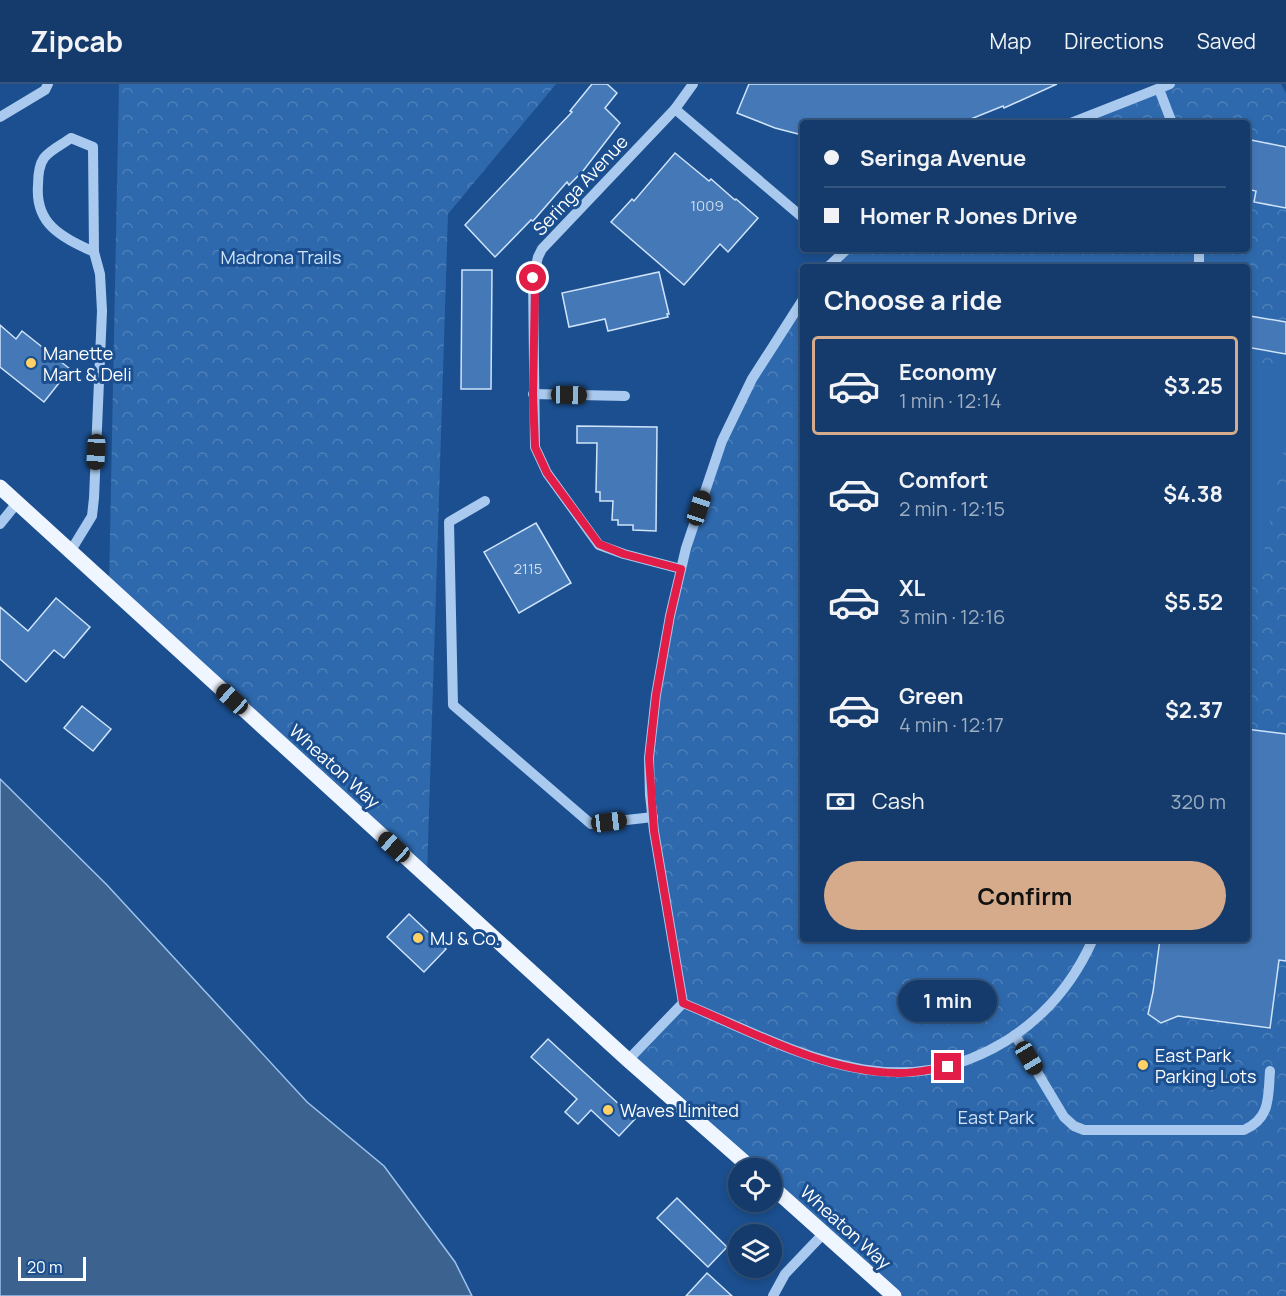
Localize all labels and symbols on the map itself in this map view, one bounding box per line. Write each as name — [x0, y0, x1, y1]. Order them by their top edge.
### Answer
street label: Seringa Avenue — [527, 130, 633, 240]
house number: 1009 — [690, 195, 724, 216]
park label: Madrona Trails — [221, 245, 341, 269]
route start — [519, 264, 546, 291]
place label: Manette Mart & Deli — [43, 341, 132, 386]
marker: Manette Mart & Deli — [24, 356, 38, 370]
car — [551, 386, 587, 404]
car — [86, 434, 106, 470]
car — [685, 488, 713, 528]
house number: 2115 — [514, 558, 542, 579]
car — [213, 680, 251, 718]
street label: Wheaton Way — [284, 719, 386, 814]
car — [590, 811, 628, 833]
car — [375, 828, 413, 866]
place label: MJ & Co. — [430, 926, 500, 950]
marker: MJ & Co. — [411, 931, 425, 945]
callout: 1 min — [898, 980, 998, 1022]
car — [1012, 1038, 1046, 1078]
place label: East Park Parking Lots — [1155, 1043, 1257, 1088]
route end — [934, 1053, 961, 1080]
marker: East Park Parking Lots — [1136, 1058, 1150, 1072]
place label: Waves Limited — [620, 1098, 739, 1122]
marker: Waves Limited — [601, 1103, 615, 1117]
park label: East Park — [958, 1105, 1035, 1129]
street label: Wheaton Way — [795, 1180, 897, 1275]
scale bar — [18, 1254, 86, 1282]

